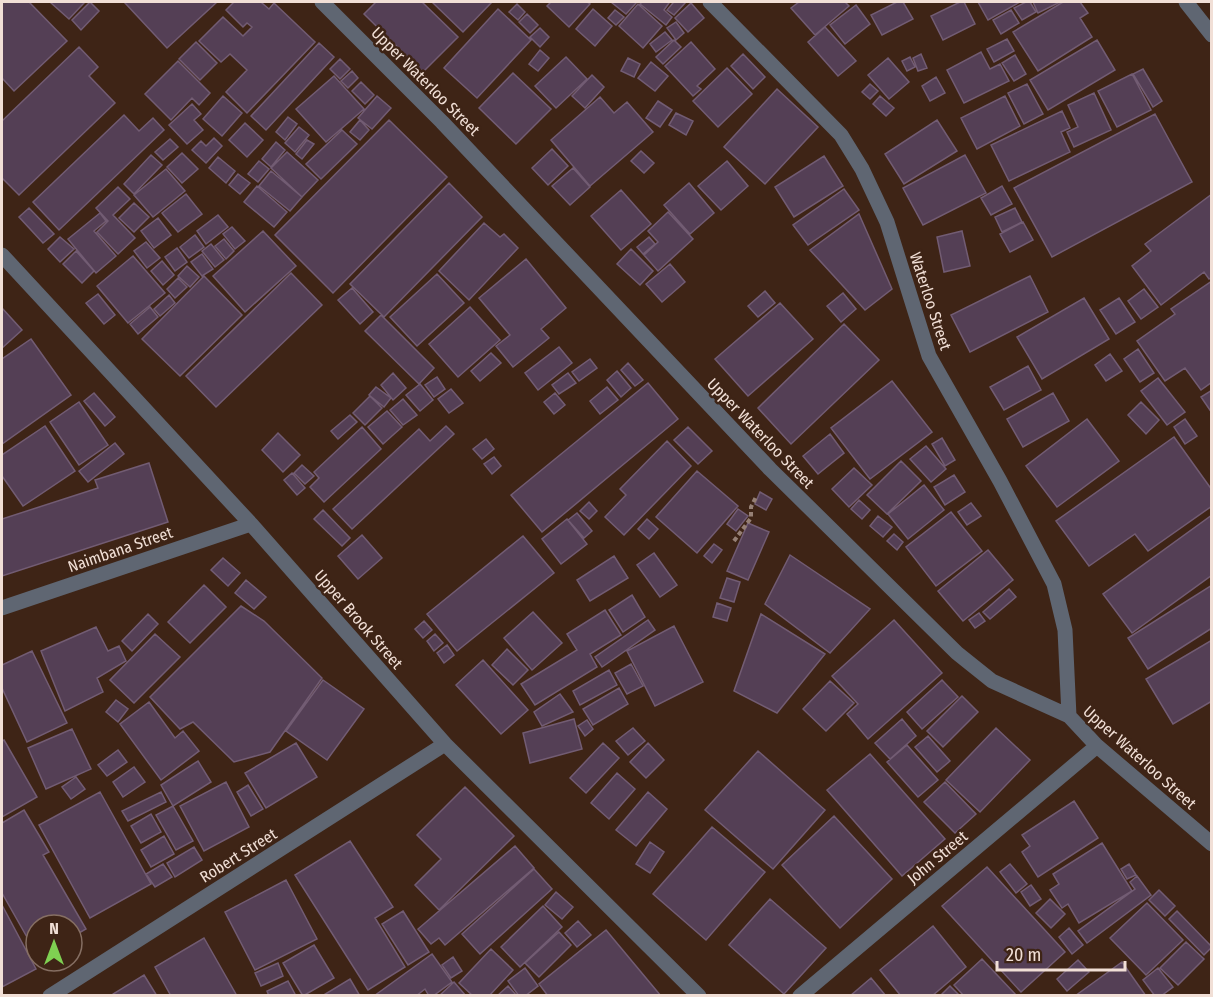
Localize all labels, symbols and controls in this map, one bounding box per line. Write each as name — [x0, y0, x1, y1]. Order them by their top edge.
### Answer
street label: Upper Waterloo Street — [367, 23, 484, 140]
street label: Waterloo Street — [906, 250, 956, 353]
street label: Upper Waterloo Street — [703, 374, 819, 493]
street label: Naimbana Street — [65, 522, 176, 576]
street label: Upper Brook Street — [310, 566, 407, 673]
street label: Upper Waterloo Street — [1079, 702, 1201, 814]
street label: Robert Street — [196, 824, 281, 887]
street label: John Street — [903, 826, 972, 888]
north arrow — [24, 913, 84, 973]
text: N — [49, 919, 59, 938]
scale bar — [997, 934, 1124, 972]
text: 20 m — [1006, 944, 1041, 966]

